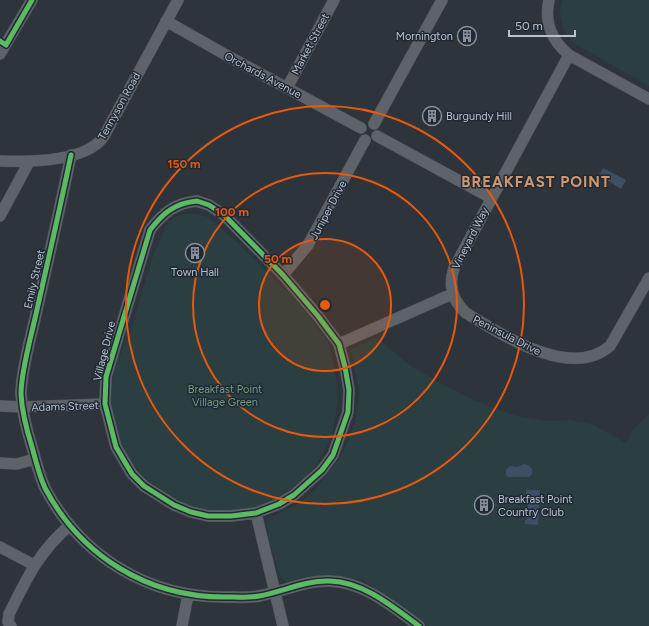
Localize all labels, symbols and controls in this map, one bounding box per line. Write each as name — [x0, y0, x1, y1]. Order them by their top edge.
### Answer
street label: Market Street — [289, 11, 332, 77]
scale bar — [509, 12, 575, 38]
text: 50 m — [515, 19, 543, 33]
building icon: Mornington — [456, 25, 478, 47]
place label: Mornington — [396, 30, 453, 43]
street label: Orchards Avenue — [222, 50, 303, 101]
street label: Tennyson Road — [96, 70, 143, 142]
building icon: Burgundy Hill — [421, 105, 443, 127]
place label: Burgundy Hill — [446, 110, 512, 123]
text: 150 m — [167, 157, 201, 171]
district label: BREAKFAST POINT — [461, 173, 611, 191]
street label: Juniper Drive — [307, 179, 349, 242]
text: 100 m — [215, 205, 249, 219]
street label: Vineyard Way — [449, 205, 492, 271]
building icon: Town Hall — [184, 242, 206, 264]
street label: Emily Street — [21, 248, 48, 310]
text: 50 m — [264, 252, 292, 266]
place label: Town Hall — [171, 266, 219, 279]
centre of rings — [318, 298, 332, 312]
street label: Peninsula Drive — [471, 313, 543, 358]
street label: Village Drive — [91, 320, 118, 382]
park label: Breakfast Point Village Green — [188, 383, 262, 409]
street label: Adams Street — [31, 399, 99, 414]
place label: Breakfast Point Country Club — [498, 493, 573, 519]
building icon: Breakfast Point Country Club — [473, 494, 495, 516]

